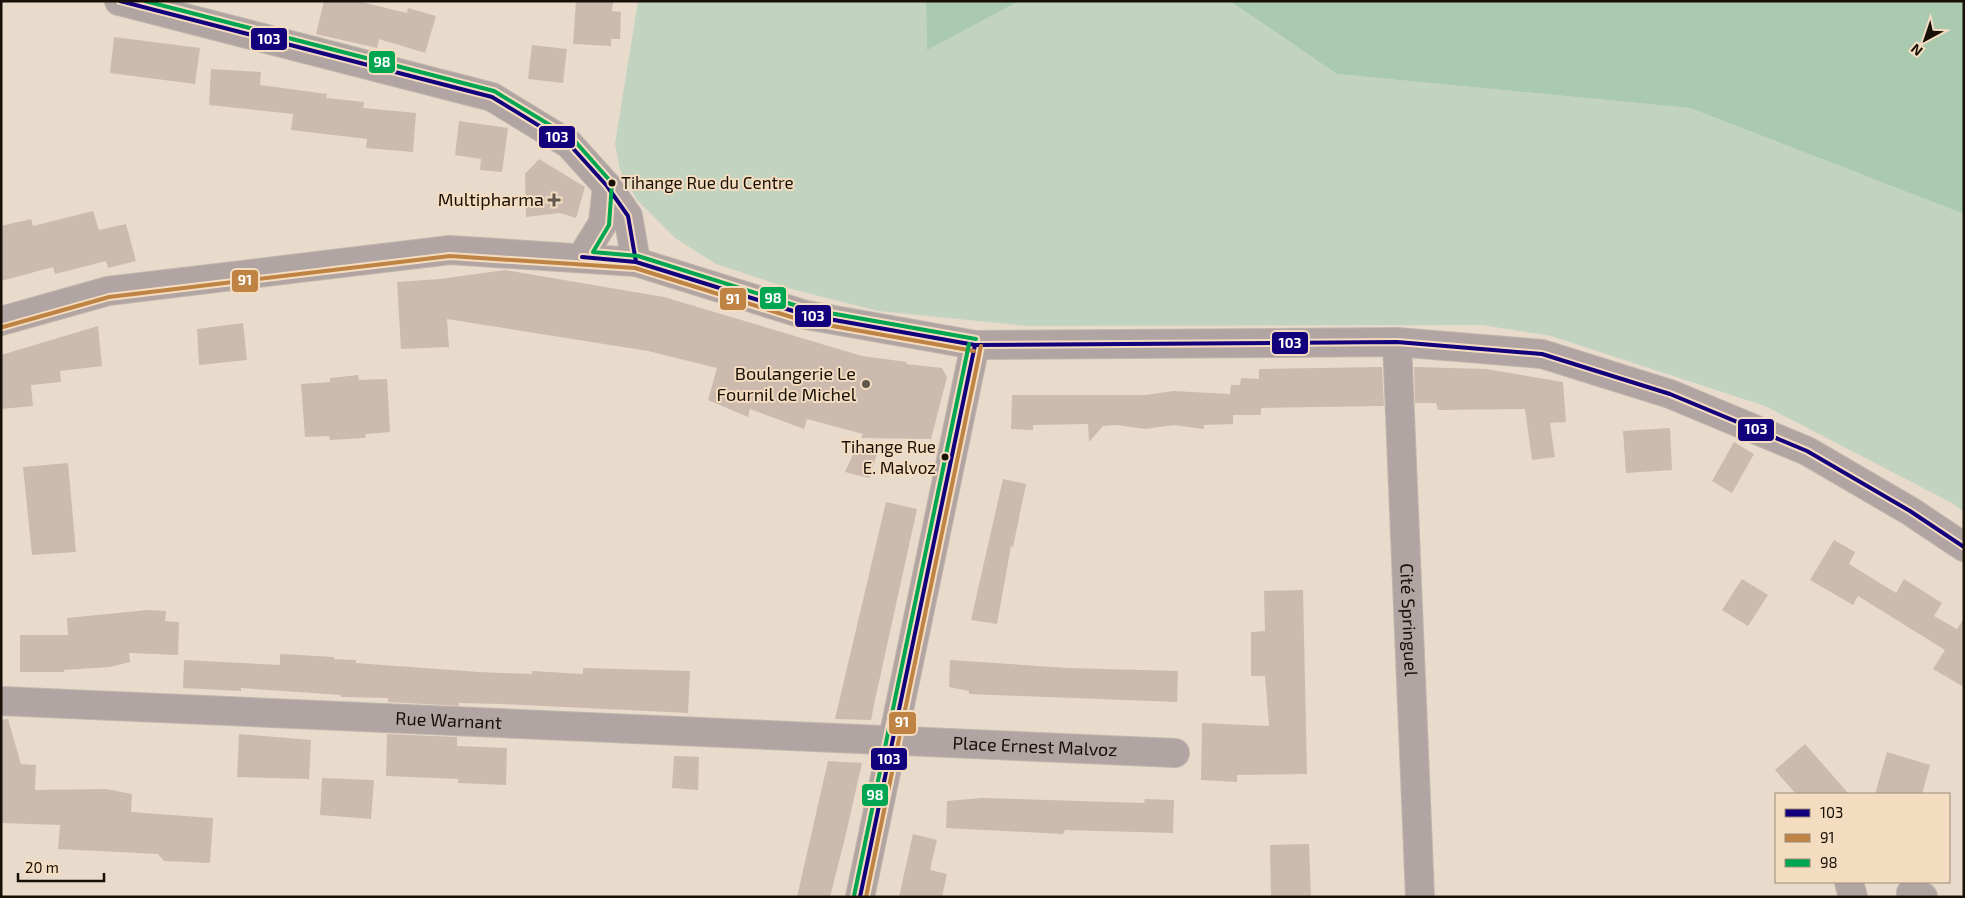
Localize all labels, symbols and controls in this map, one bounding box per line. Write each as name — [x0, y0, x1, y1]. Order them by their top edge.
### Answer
north arrow — [1900, 15, 1950, 65]
line badge: 103 — [250, 27, 288, 51]
text: 103 — [258, 30, 280, 47]
text: N — [1907, 41, 1926, 60]
line badge: 98 — [368, 50, 396, 74]
text: 98 — [374, 53, 390, 70]
line badge: 103 — [538, 125, 576, 149]
text: 103 — [546, 128, 568, 145]
place label: Tihange Rue du Centre — [621, 172, 794, 193]
marker: Tihange Rue du Centre — [607, 178, 617, 188]
place label: Multipharma — [438, 188, 544, 210]
marker: Multipharma — [548, 194, 560, 206]
line badge: 91 — [231, 269, 259, 293]
text: 91 — [238, 271, 252, 288]
line badge: 98 — [759, 286, 787, 310]
line badge: 91 — [719, 287, 747, 311]
text: 98 — [765, 289, 781, 306]
text: 91 — [726, 290, 740, 307]
line badge: 103 — [794, 304, 832, 328]
text: 103 — [802, 307, 824, 324]
line badge: 103 — [1271, 331, 1309, 355]
text: 103 — [1279, 334, 1301, 351]
place label: Boulangerie Le Fournil de Michel — [717, 362, 857, 405]
marker: Boulangerie Le Fournil de Michel — [860, 378, 872, 390]
line badge: 103 — [1737, 418, 1775, 442]
text: 103 — [1745, 420, 1767, 437]
place label: Tihange Rue E. Malvoz — [841, 436, 936, 477]
marker: Tihange Rue E. Malvoz — [940, 452, 950, 462]
street label: Cité Springuel — [1396, 563, 1423, 677]
street label: Rue Warnant — [395, 706, 502, 733]
line badge: 91 — [888, 711, 917, 735]
text: 91 — [895, 713, 909, 730]
street label: Place Ernest Malvoz — [952, 731, 1118, 760]
line badge: 103 — [870, 747, 908, 771]
text: 103 — [878, 750, 900, 767]
line badge: 98 — [861, 783, 889, 807]
text: 98 — [867, 786, 883, 803]
legend — [1775, 793, 1950, 883]
text: 103 — [1820, 803, 1843, 821]
text: 91 — [1820, 828, 1835, 846]
scale bar — [18, 850, 104, 882]
text: 98 — [1820, 853, 1838, 871]
text: 20 m — [25, 858, 59, 876]

